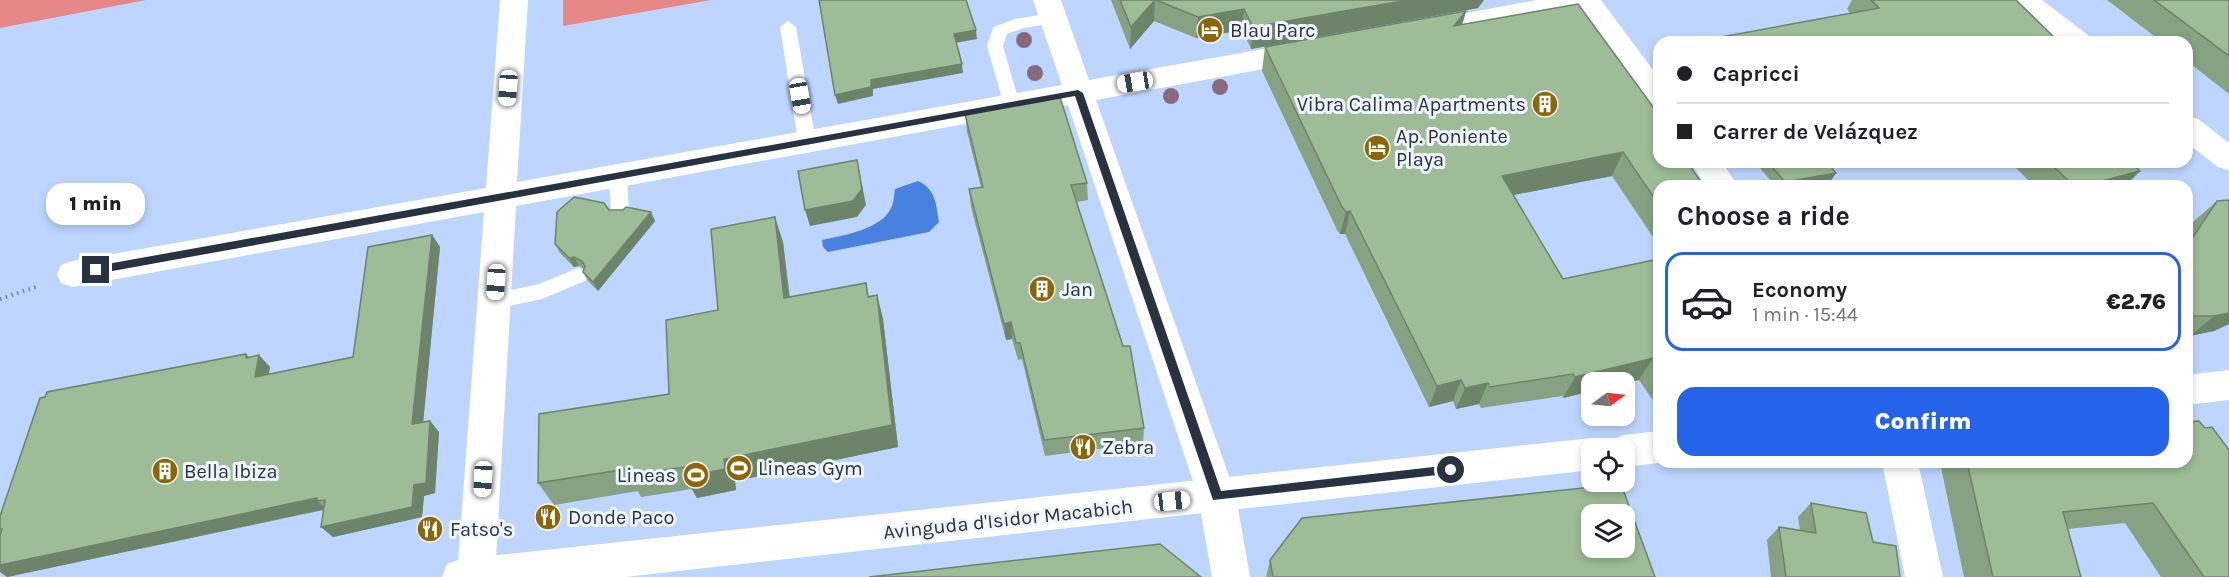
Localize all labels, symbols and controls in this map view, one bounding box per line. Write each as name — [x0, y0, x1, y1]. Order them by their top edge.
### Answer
hotel icon: Blau Parc — [1195, 15, 1225, 45]
place label: Blau Parc — [1230, 19, 1316, 42]
text: Capricci — [1713, 61, 1800, 87]
car — [498, 69, 518, 107]
car — [1116, 70, 1154, 94]
car — [788, 77, 812, 115]
building icon: Vibra Calima Apartments — [1530, 89, 1560, 119]
place label: Vibra Calima Apartments — [1297, 93, 1526, 116]
text: Carrer de Velázquez — [1713, 119, 1918, 145]
place label: Ap. Poniente Playa — [1396, 125, 1508, 171]
hotel icon: Ap. Poniente Playa — [1362, 133, 1392, 163]
callout: 1 min — [46, 183, 146, 225]
text: 1 min — [69, 192, 122, 215]
text: Choose a ride — [1677, 200, 1850, 232]
route end — [82, 256, 109, 283]
car — [486, 263, 506, 301]
building icon: Jan — [1027, 274, 1057, 304]
icon: car — [1680, 275, 1734, 329]
text: Economy — [1752, 277, 1847, 303]
place label: Jan — [1062, 278, 1093, 301]
text: €2.76 — [2106, 289, 2166, 315]
text: 1 min · 15:44 — [1752, 303, 1858, 326]
north arrow — [1581, 372, 1635, 426]
map controls — [1581, 372, 1635, 558]
button: Confirm — [1677, 387, 2169, 456]
restaurant icon: Zebra — [1068, 432, 1098, 462]
place label: Zebra — [1102, 436, 1154, 459]
button: locate — [1581, 438, 1635, 492]
sports icon: Lineas Gym — [724, 453, 754, 483]
building icon: Bella Ibiza — [150, 456, 180, 486]
route start — [1437, 456, 1464, 483]
place label: Lineas Gym — [758, 457, 863, 480]
place label: Bella Ibiza — [184, 460, 278, 483]
sports icon: Lineas — [681, 460, 711, 490]
car — [473, 461, 493, 497]
place label: Lineas — [617, 464, 676, 487]
car — [1153, 490, 1191, 512]
street label: Avinguda d'Isidor Macabich — [882, 495, 1134, 544]
restaurant icon: Donde Paco — [533, 502, 563, 532]
button: layers — [1581, 504, 1635, 558]
place label: Donde Paco — [568, 506, 674, 529]
restaurant icon: Fatso's — [415, 514, 445, 544]
place label: Fatso's — [450, 518, 513, 541]

